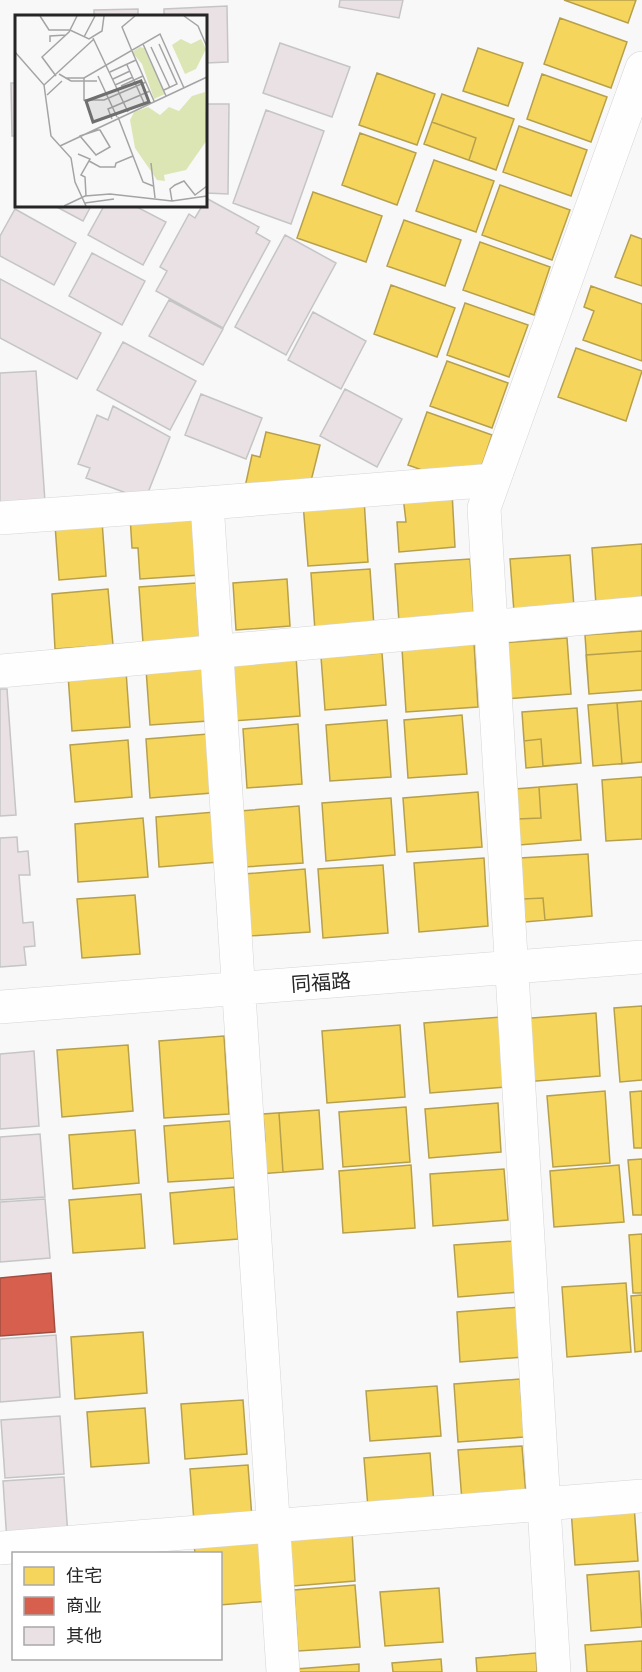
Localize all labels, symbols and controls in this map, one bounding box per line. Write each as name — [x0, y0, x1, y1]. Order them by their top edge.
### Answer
inset map — [15, 15, 207, 207]
street label: 同福路 — [290, 966, 352, 998]
legend — [12, 1552, 222, 1660]
text: 住宅 — [66, 1563, 102, 1587]
text: 商业 — [66, 1593, 102, 1617]
text: 其他 — [66, 1623, 102, 1647]

